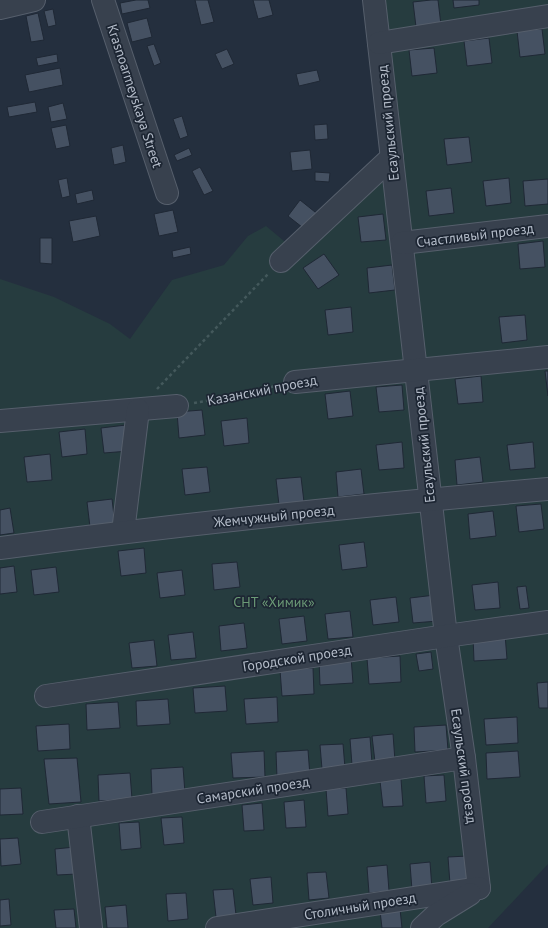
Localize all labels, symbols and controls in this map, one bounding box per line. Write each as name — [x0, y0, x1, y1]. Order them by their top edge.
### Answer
street label: Krasnoarmeyskaya Street — [103, 22, 167, 170]
street label: Есаульский проезд — [373, 64, 403, 182]
street label: Счастливый проезд — [415, 219, 535, 251]
street label: Казанский проезд — [205, 370, 319, 409]
street label: Есаульский проезд — [409, 386, 439, 504]
street label: Жемчужный проезд — [212, 501, 336, 531]
park label: СНТ «Химик» — [233, 593, 315, 611]
street label: Городской проезд — [241, 640, 353, 675]
street label: Есаульский проезд — [447, 707, 481, 825]
street label: Самарский проезд — [195, 772, 311, 808]
street label: Столичный проезд — [303, 888, 418, 924]

